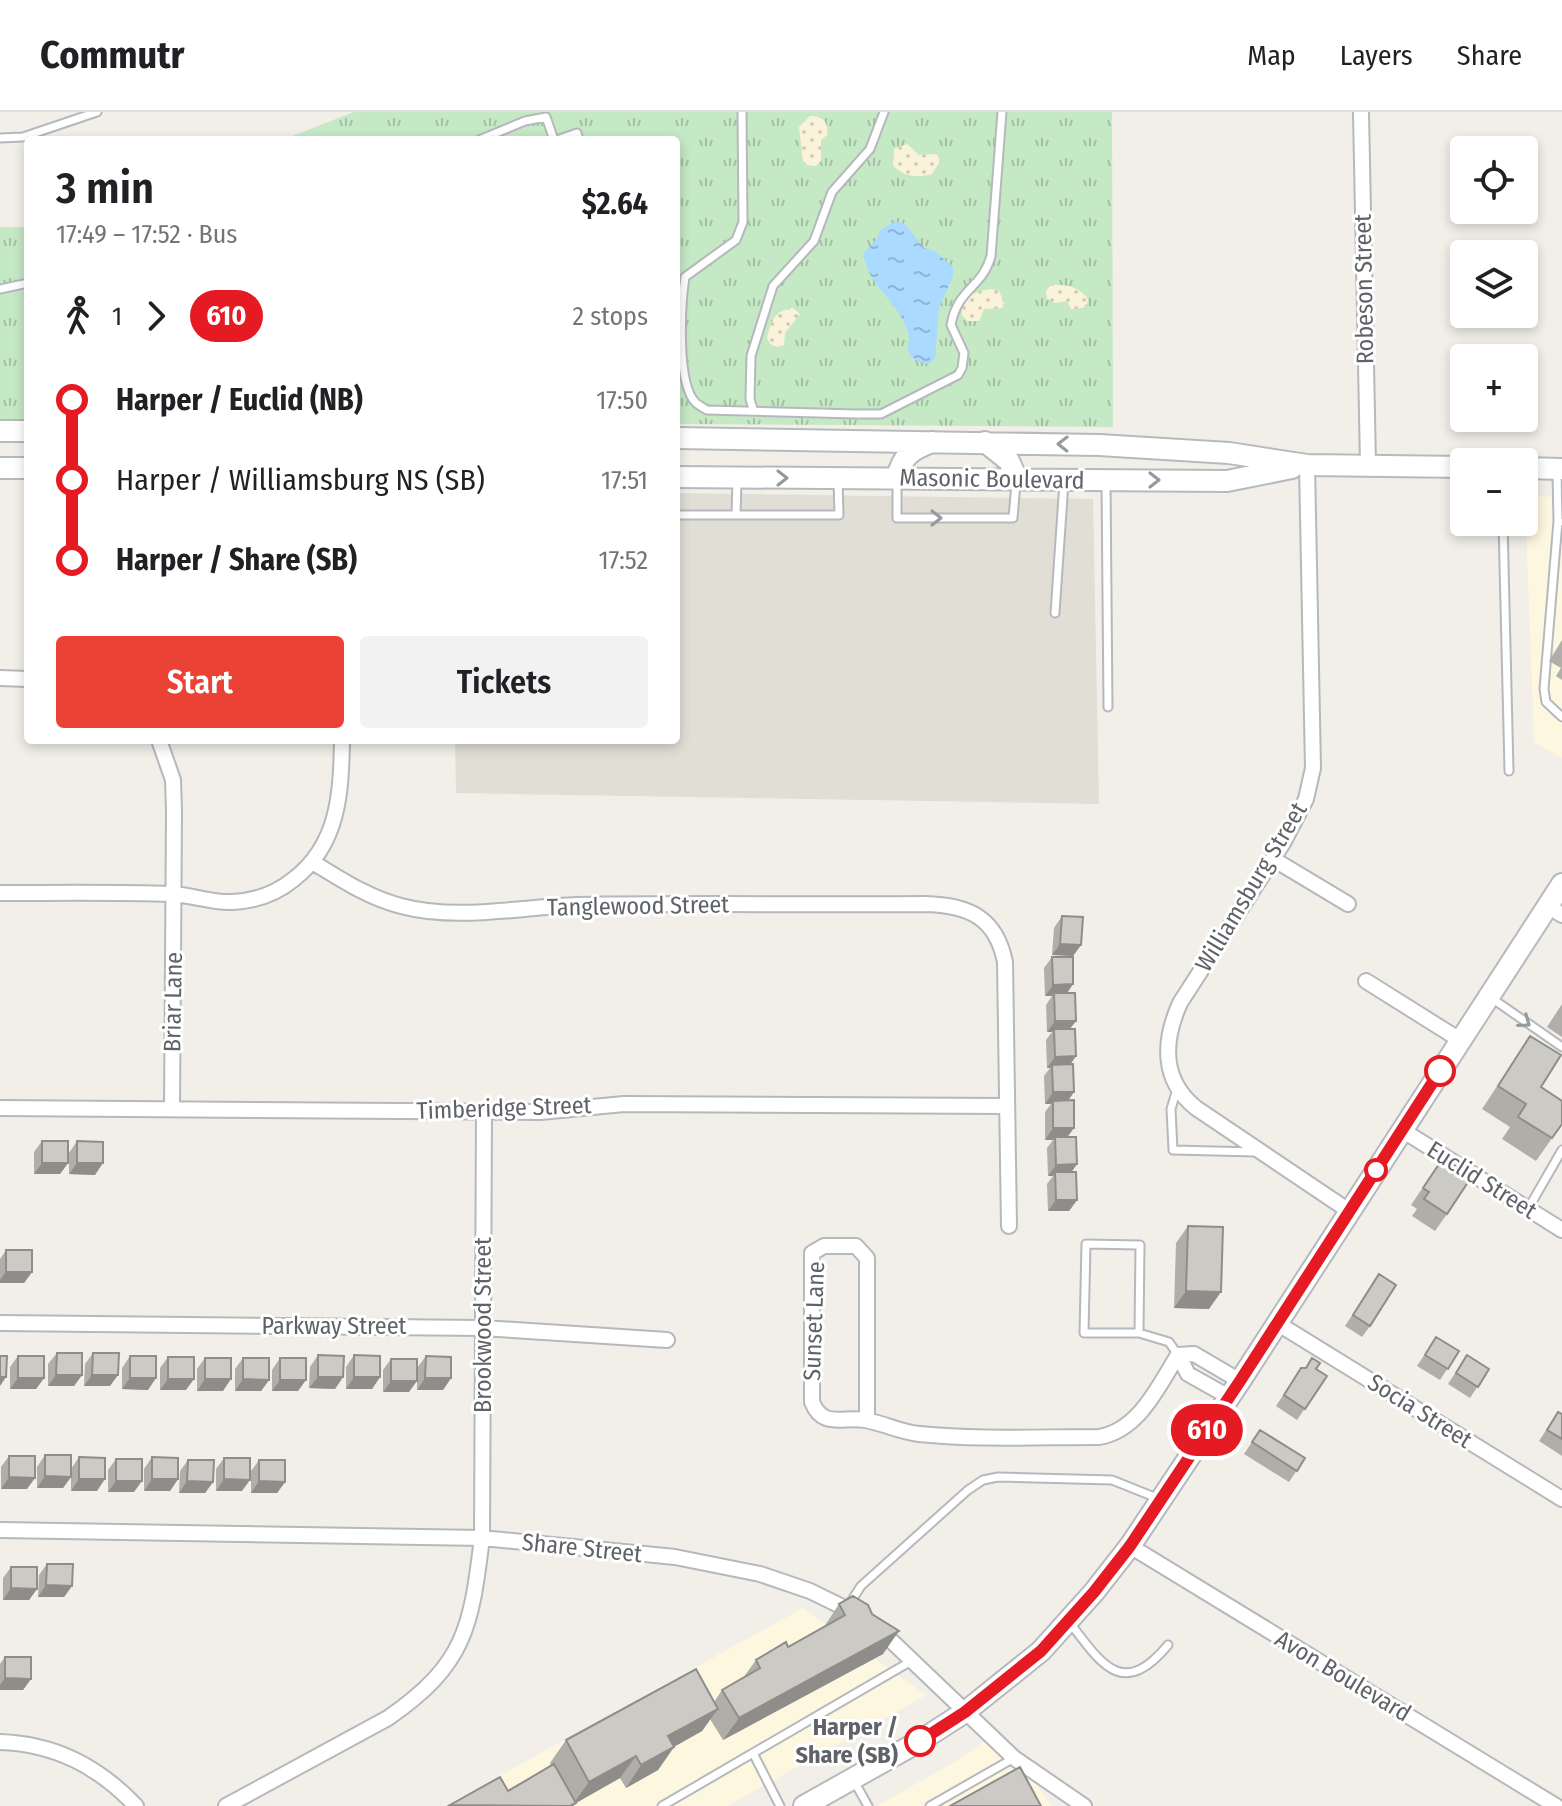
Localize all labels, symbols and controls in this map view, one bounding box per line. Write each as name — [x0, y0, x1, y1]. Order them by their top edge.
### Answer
text: Commutr — [40, 32, 184, 78]
text: Map — [1247, 39, 1296, 72]
text: Layers — [1340, 39, 1413, 72]
text: Share — [1457, 39, 1522, 72]
map controls — [1450, 136, 1538, 536]
button: locate — [1450, 136, 1538, 224]
text: 3 min — [56, 162, 154, 215]
text: $2.64 — [582, 186, 648, 222]
street label: Robeson Street — [1349, 214, 1379, 364]
text: 17:49 – 17:52 · Bus — [56, 219, 237, 250]
button: layers — [1450, 240, 1538, 328]
icon: walk — [56, 294, 100, 338]
icon: forward — [134, 294, 178, 338]
text: 610 — [206, 299, 247, 332]
text: 1 — [112, 301, 122, 332]
text: 2 stops — [573, 301, 648, 332]
button: + — [1450, 344, 1538, 432]
text: Harper / Euclid (NB) — [116, 382, 363, 418]
text: 17:50 — [596, 385, 648, 416]
one-way arrow — [1056, 435, 1069, 452]
button: − — [1450, 448, 1538, 536]
text: Harper / Williamsburg NS (SB) — [116, 462, 485, 498]
street label: Masonic Boulevard — [899, 463, 1085, 495]
text: 17:51 — [601, 465, 648, 496]
one-way arrow — [776, 469, 789, 486]
one-way arrow — [1148, 471, 1161, 489]
one-way arrow — [930, 509, 943, 527]
text: Harper / Share (SB) — [116, 542, 357, 578]
text: 17:52 — [599, 545, 648, 576]
button: Start — [56, 636, 344, 728]
button: Tickets — [360, 636, 648, 728]
street label: Williamsburg Street — [1189, 797, 1313, 977]
street label: Tanglewood Street — [547, 890, 729, 922]
street label: Briar Lane — [158, 952, 188, 1052]
one-way arrow — [1516, 1012, 1530, 1027]
unlabelled marker — [1425, 1056, 1455, 1086]
street label: Timberidge Street — [416, 1091, 592, 1125]
street label: Euclid Street — [1422, 1135, 1542, 1225]
unlabelled marker — [1365, 1159, 1387, 1181]
street label: Brookwood Street — [469, 1237, 497, 1413]
street label: Sunset Lane — [798, 1261, 830, 1381]
street label: Parkway Street — [262, 1312, 407, 1340]
street label: Socia Street — [1363, 1368, 1477, 1454]
line badge: 610 — [1161, 1404, 1253, 1456]
text: 610 — [1187, 1413, 1227, 1446]
street label: Share Street — [521, 1528, 644, 1568]
street label: Avon Boulevard — [1270, 1625, 1416, 1727]
place label: Harper / Share (SB) — [795, 1713, 898, 1769]
marker: Harper / Share (SB) — [905, 1726, 935, 1756]

